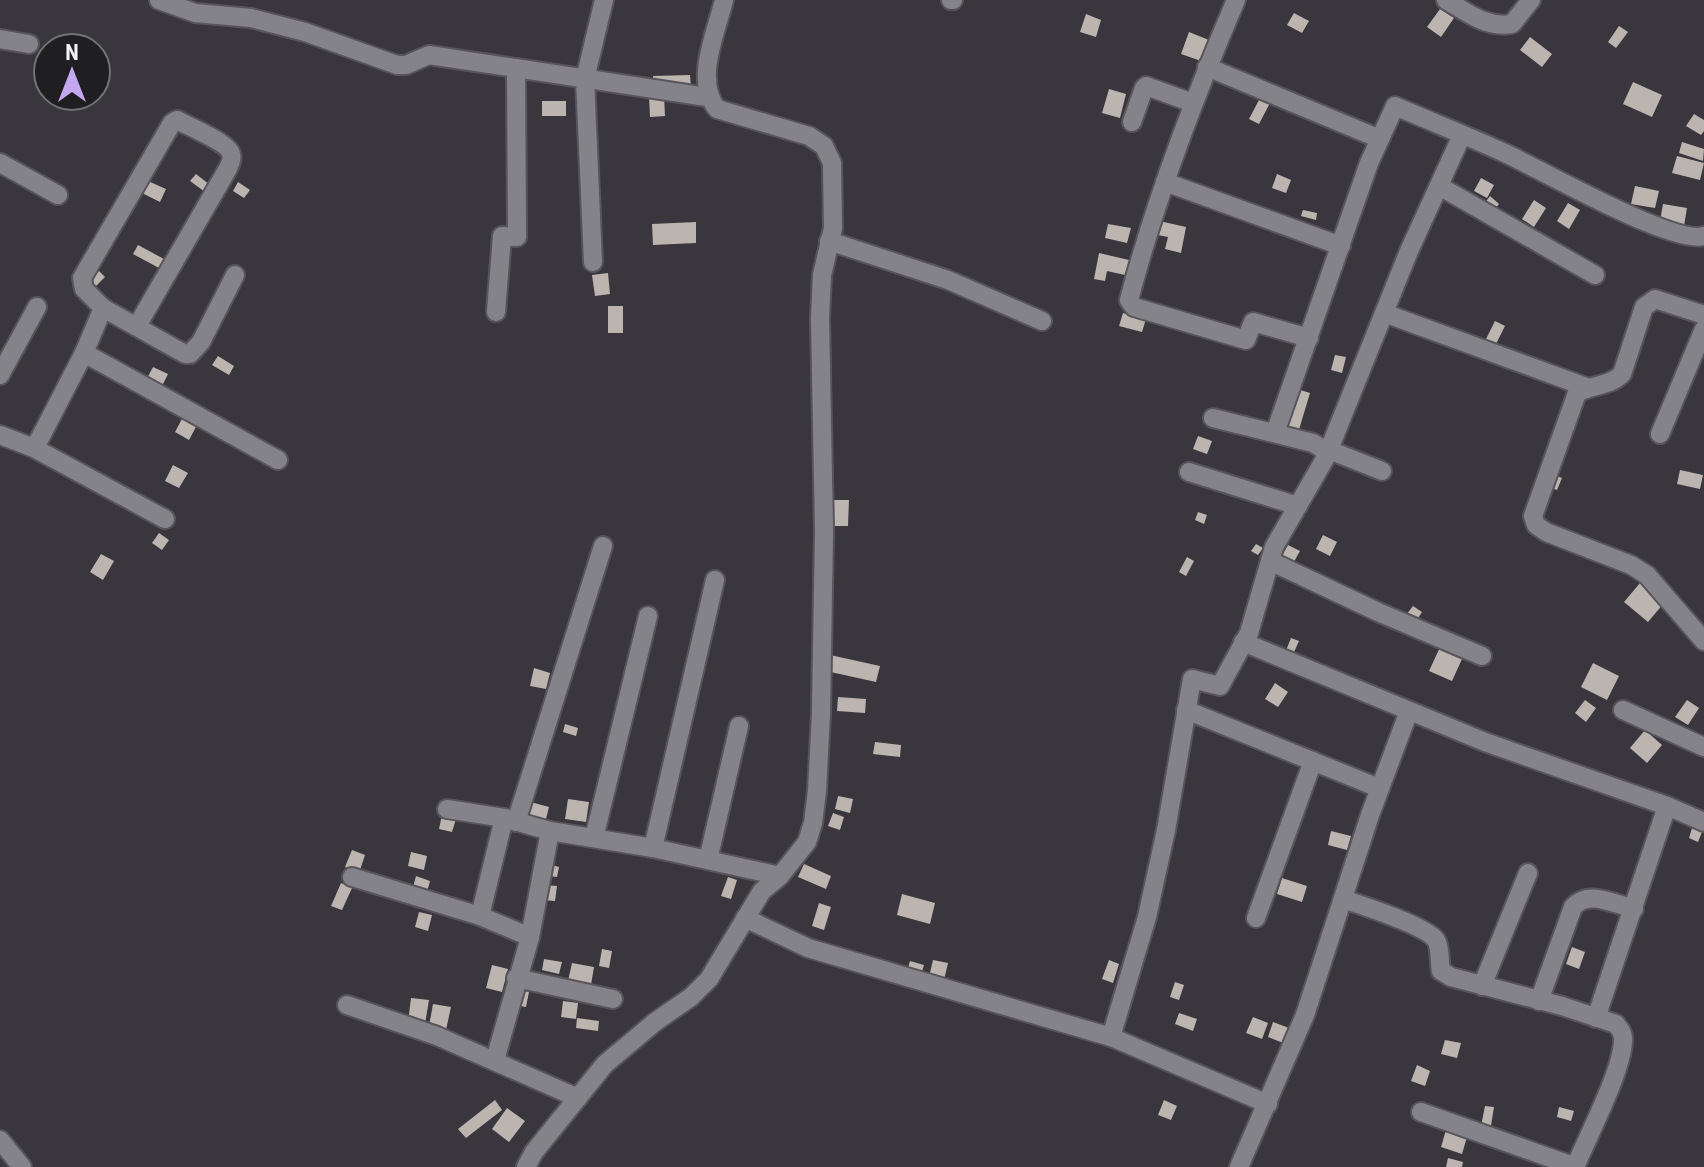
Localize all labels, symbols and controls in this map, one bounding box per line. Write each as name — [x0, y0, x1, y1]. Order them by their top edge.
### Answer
north arrow — [32, 32, 112, 112]
text: N — [65, 40, 79, 65]

